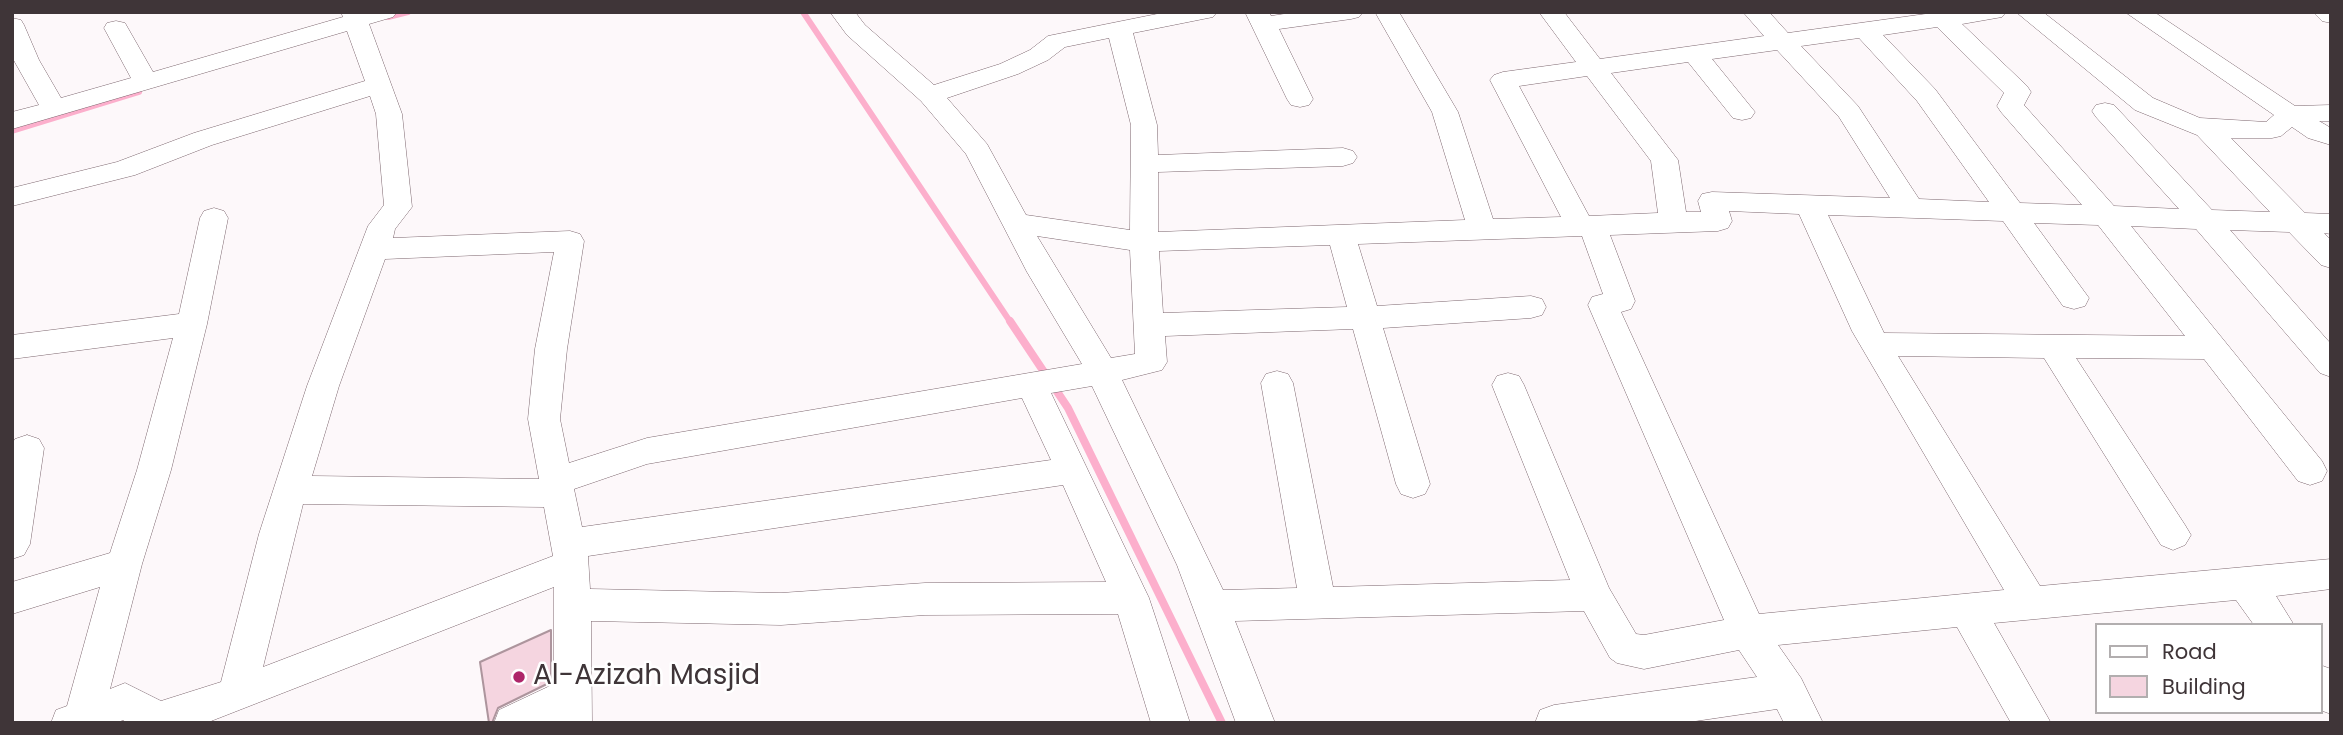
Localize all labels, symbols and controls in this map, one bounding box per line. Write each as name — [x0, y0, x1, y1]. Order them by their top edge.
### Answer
legend — [2094, 623, 2322, 714]
text: Road — [2162, 637, 2217, 666]
place label: Al-Azizah Masjid — [533, 660, 760, 694]
marker: Al-Azizah Masjid — [511, 669, 527, 685]
text: Building — [2162, 672, 2246, 701]

